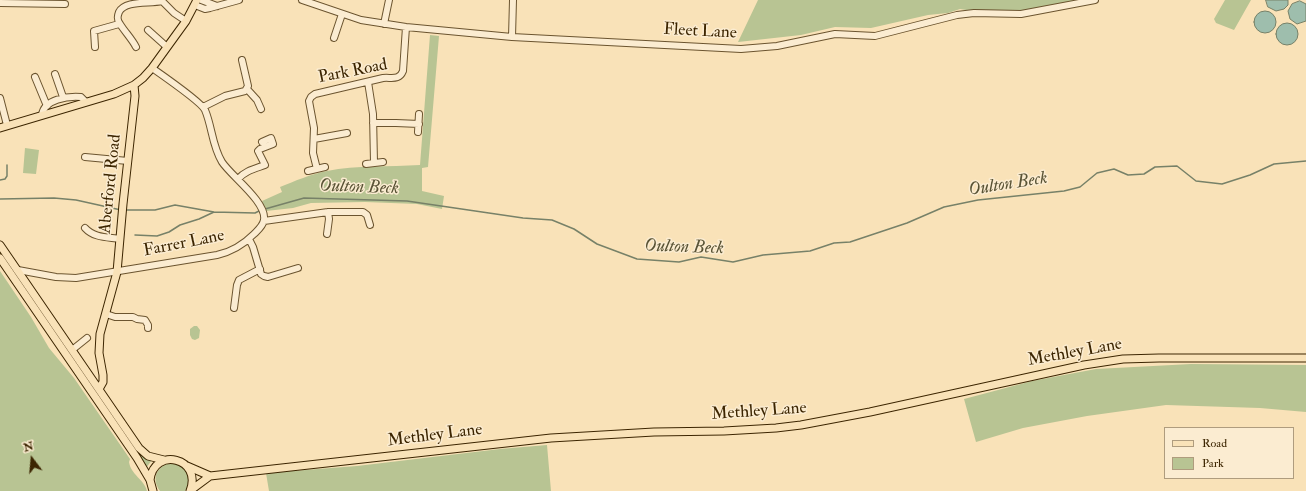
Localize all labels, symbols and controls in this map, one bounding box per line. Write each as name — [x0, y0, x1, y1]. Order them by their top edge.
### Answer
street label: Fleet Lane — [663, 20, 737, 44]
street label: Park Road — [317, 55, 389, 89]
street label: Aberford Road — [96, 133, 126, 235]
water label: Oulton Beck — [967, 168, 1049, 202]
water label: Oulton Beck — [319, 176, 399, 200]
street label: Farrer Lane — [142, 226, 226, 262]
water label: Oulton Beck — [644, 236, 724, 260]
street label: Methley Lane — [1026, 335, 1124, 371]
street label: Methley Lane — [711, 399, 807, 425]
street label: Methley Lane — [386, 420, 484, 452]
legend — [1164, 427, 1294, 479]
text: Road — [1202, 436, 1227, 451]
north arrow — [12, 439, 52, 479]
text: N — [22, 439, 35, 455]
text: Park — [1202, 456, 1224, 471]

